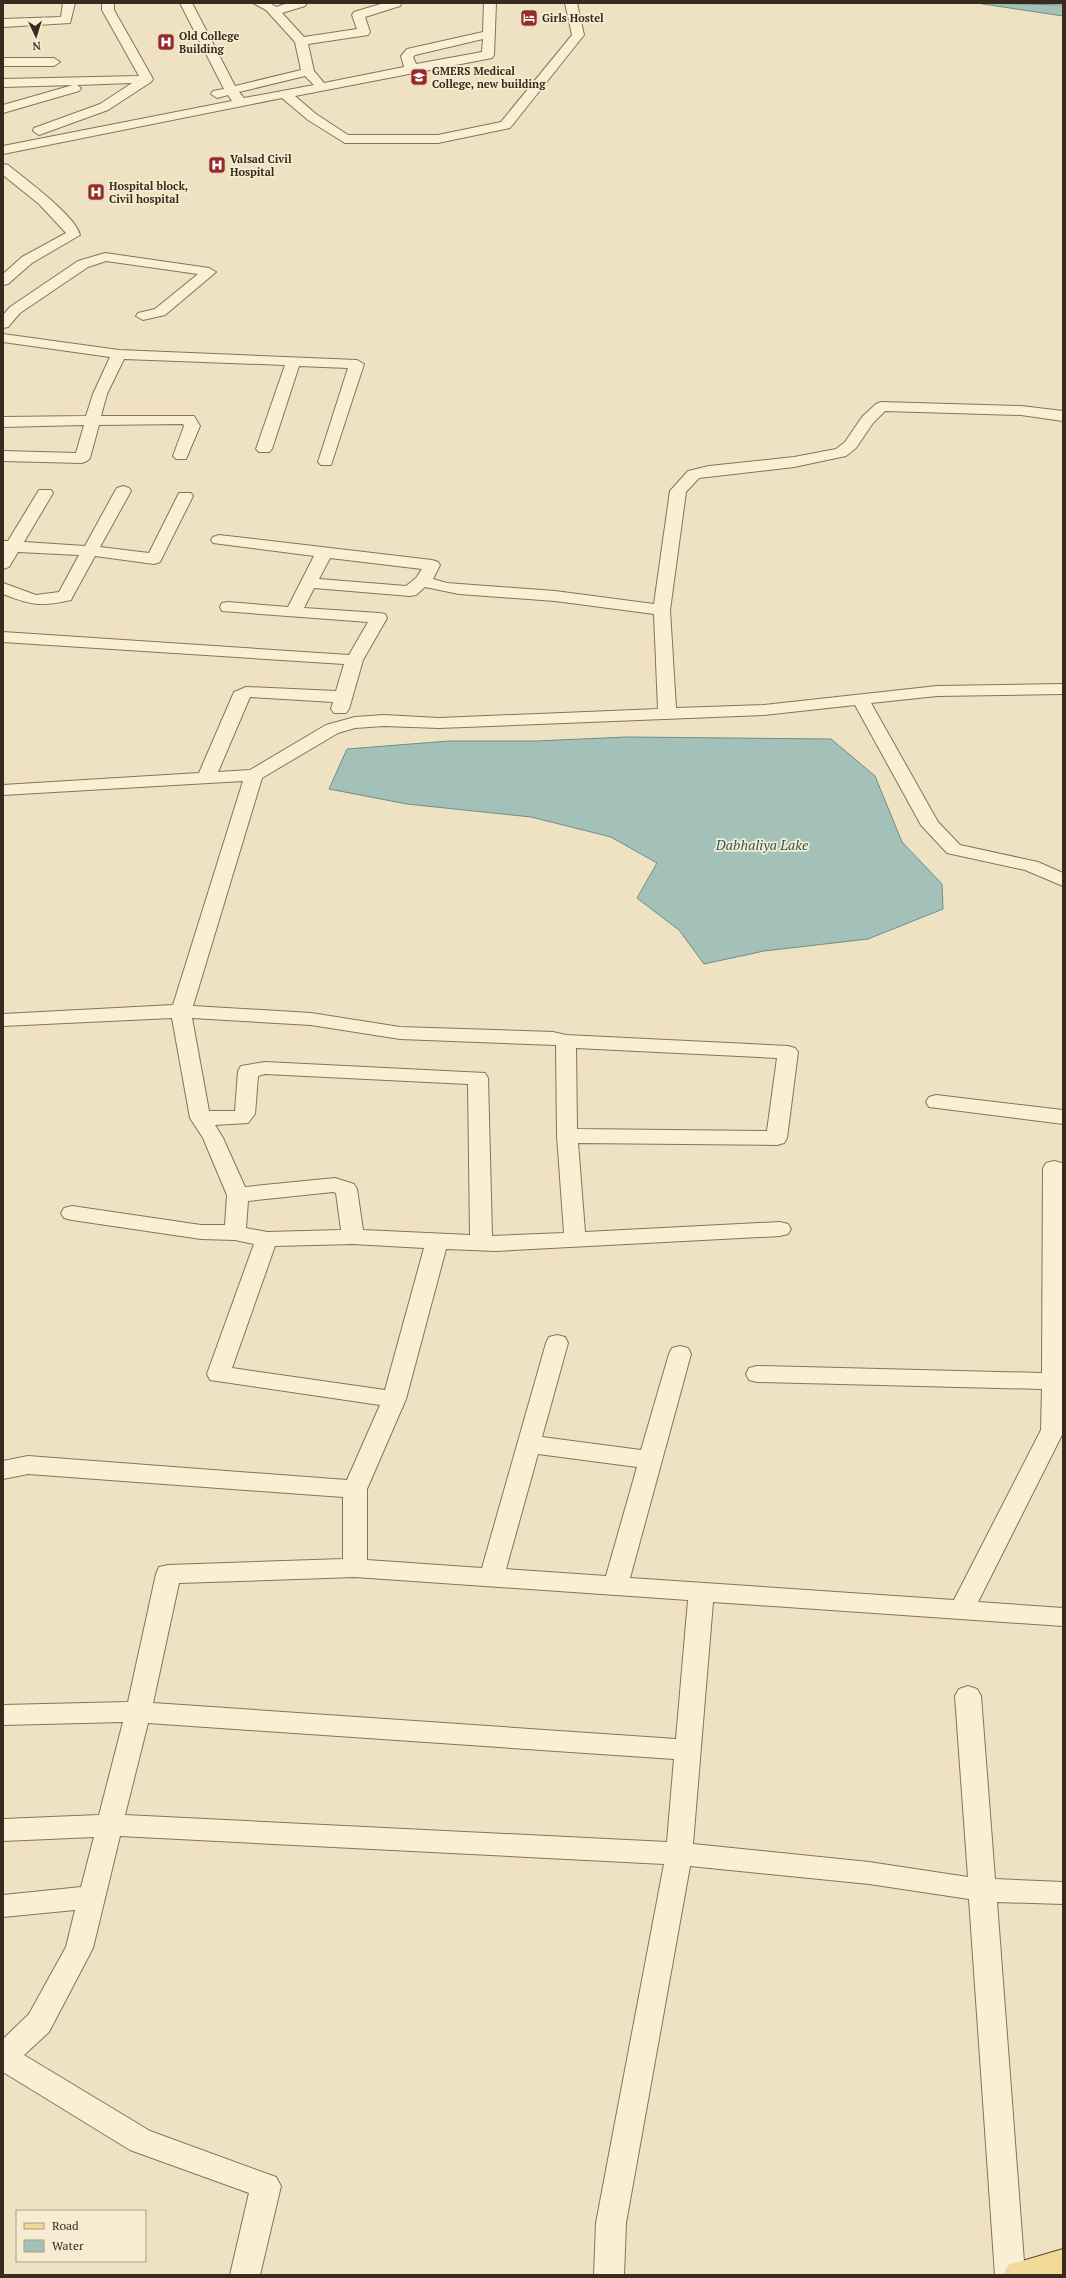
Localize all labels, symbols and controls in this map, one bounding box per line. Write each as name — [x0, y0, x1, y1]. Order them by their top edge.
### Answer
hotel icon: Girls Hostel — [519, 8, 539, 28]
place label: Girls Hostel — [542, 11, 604, 25]
north arrow — [16, 16, 56, 56]
place label: Old College Building — [179, 29, 239, 56]
hospital icon: Old College Building — [156, 32, 176, 52]
text: N — [31, 39, 41, 53]
place label: GMERS Medical College, new building — [432, 64, 546, 91]
school or university icon: GMERS Medical College, new building — [409, 67, 429, 87]
place label: Valsad Civil Hospital — [230, 152, 292, 179]
hospital icon: Valsad Civil Hospital — [207, 155, 227, 175]
place label: Hospital block, Civil hospital — [109, 179, 188, 206]
hospital icon: Hospital block, Civil hospital — [86, 182, 106, 202]
water label: Dabhaliya Lake — [715, 835, 809, 854]
legend — [16, 2210, 146, 2262]
text: Road — [52, 2218, 79, 2233]
text: Water — [52, 2238, 84, 2253]

